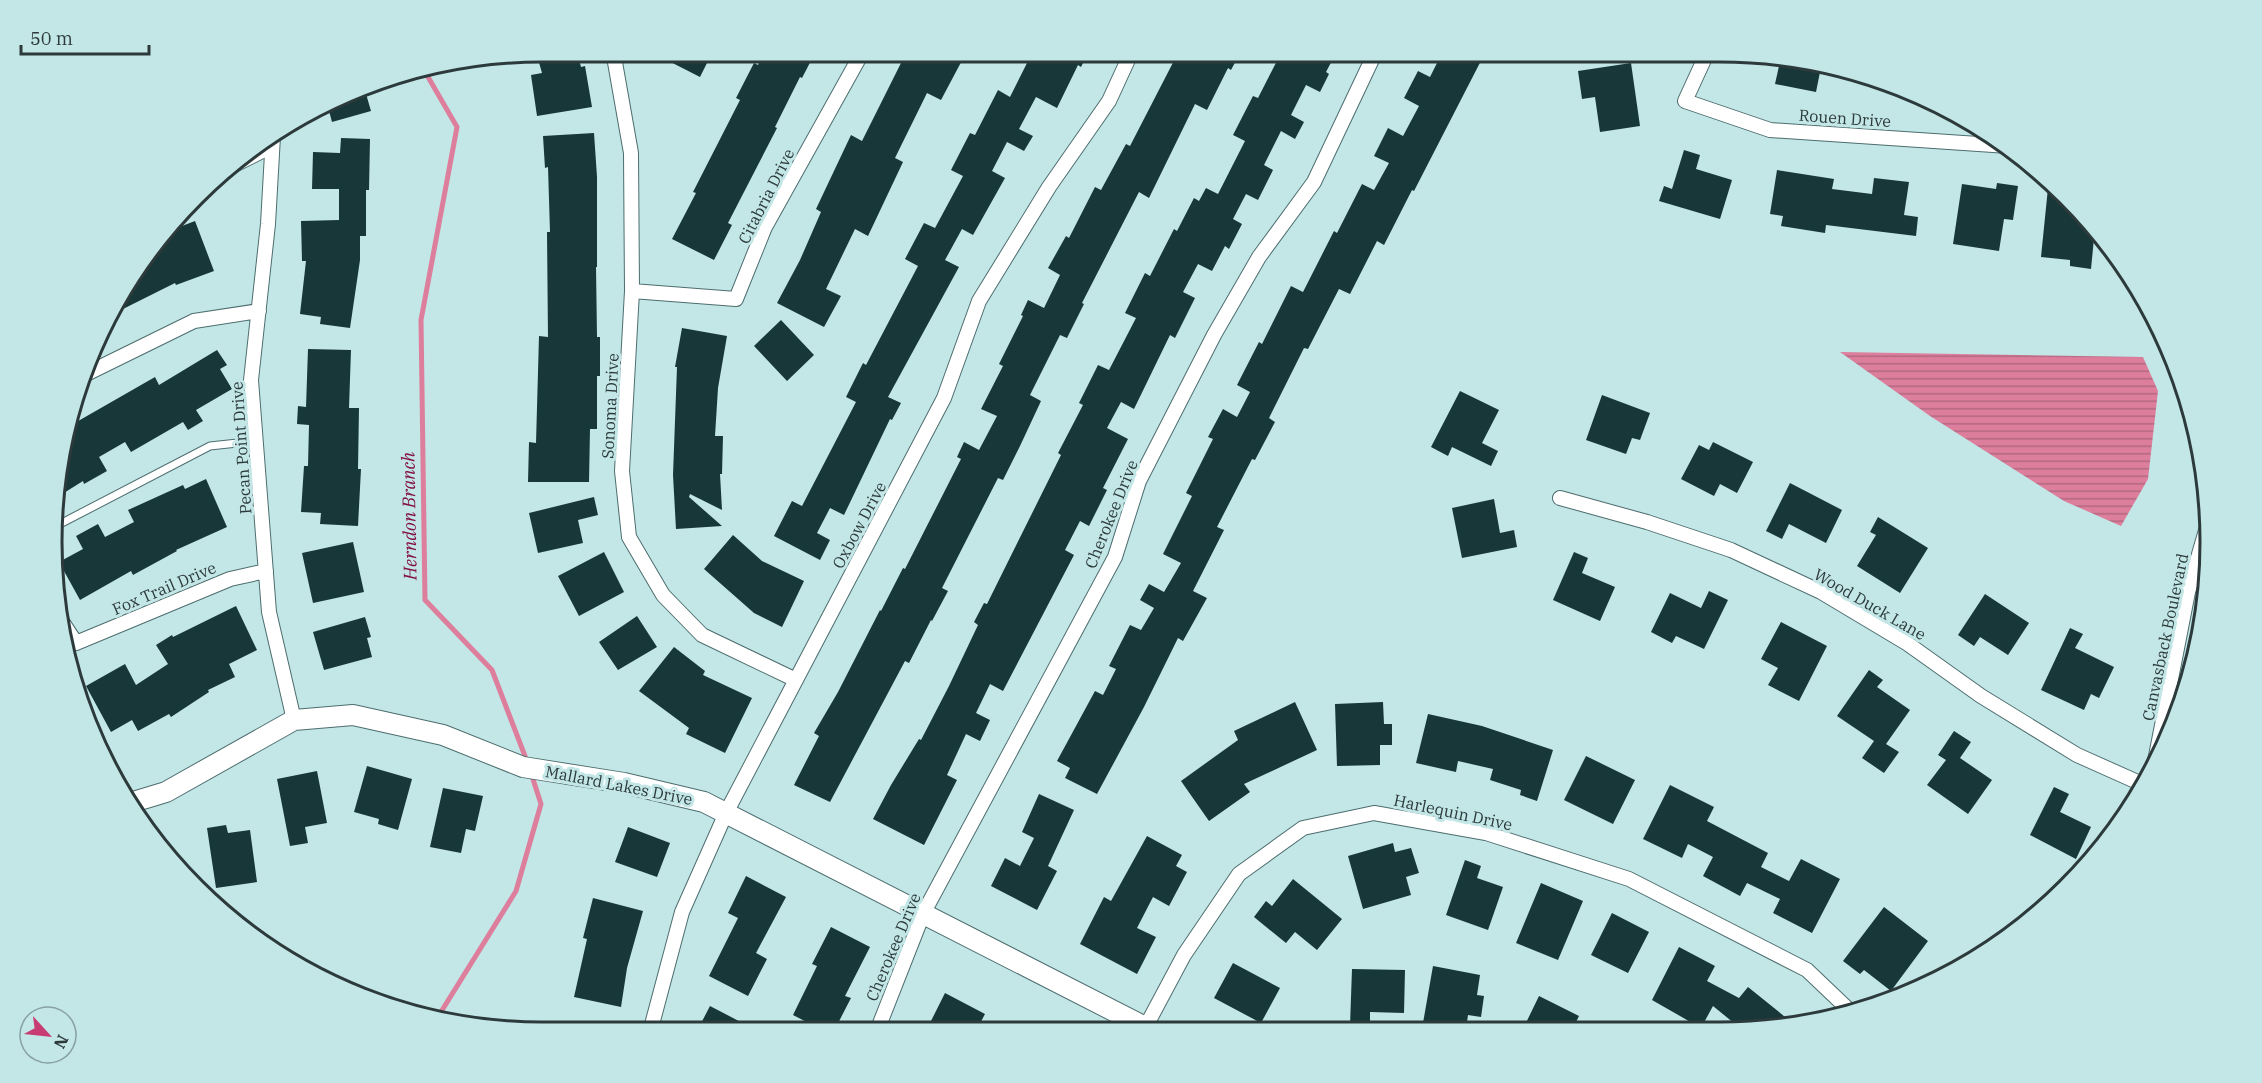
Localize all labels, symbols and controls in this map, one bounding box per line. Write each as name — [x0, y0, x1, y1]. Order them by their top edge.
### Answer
scale bar — [21, 18, 148, 56]
text: 50 m — [30, 27, 73, 50]
street label: Rouen Drive — [1798, 105, 1892, 131]
street label: Citabria Drive — [733, 145, 799, 247]
street label: Sonoma Drive — [597, 353, 623, 459]
street label: Pecan Point Drive — [226, 381, 256, 515]
water label: Herndon Branch — [396, 452, 422, 581]
street label: Cherokee Drive — [1080, 457, 1142, 571]
street label: Oxbow Drive — [828, 478, 890, 572]
street label: Canvasback Boulevard — [2137, 551, 2193, 722]
street label: Fox Trail Drive — [109, 557, 219, 619]
street label: Wood Duck Lane — [1810, 564, 1930, 644]
street label: Mallard Lakes Drive — [544, 761, 694, 809]
street label: Harlequin Drive — [1392, 790, 1514, 834]
street label: Cherokee Drive — [861, 890, 925, 1004]
north arrow — [18, 1005, 78, 1065]
text: N — [50, 1032, 73, 1052]

